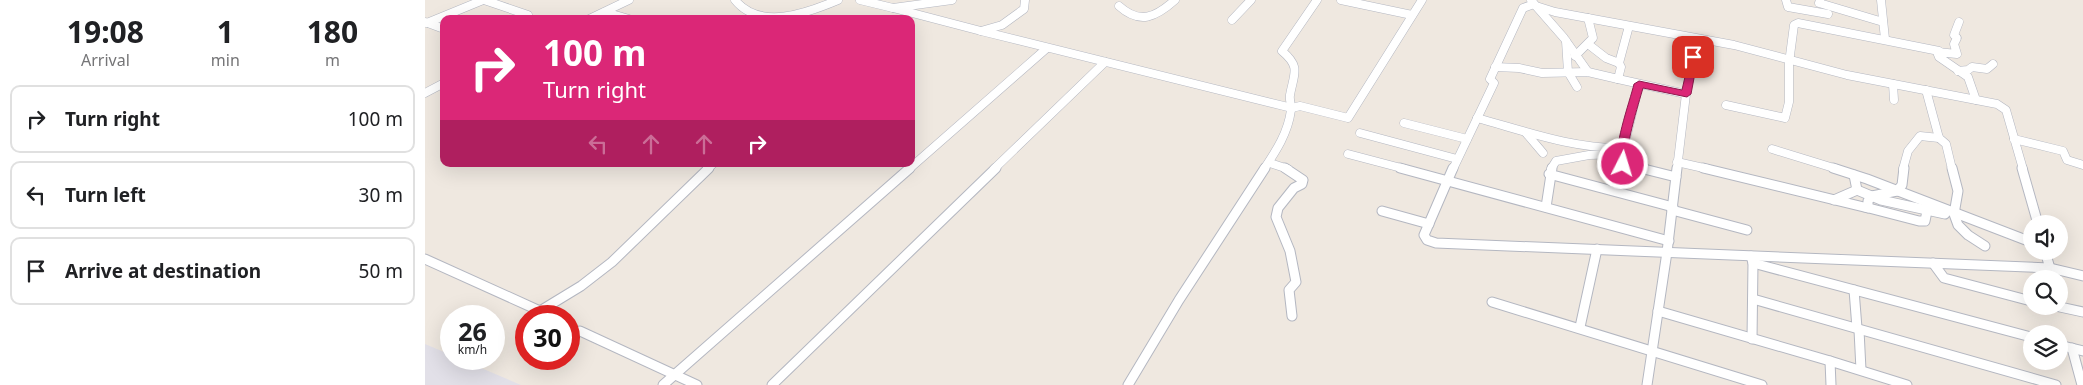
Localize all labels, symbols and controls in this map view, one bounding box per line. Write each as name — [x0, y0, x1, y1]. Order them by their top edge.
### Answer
text: 19:08 — [67, 11, 144, 52]
text: 1 — [217, 11, 234, 52]
text: 180 — [307, 11, 358, 52]
text: 100 m — [543, 29, 646, 76]
icon: right — [460, 35, 525, 100]
pin — [1672, 36, 1714, 78]
icon: arrive — [1679, 43, 1707, 71]
text: Arrival — [81, 49, 130, 71]
text: min — [211, 49, 240, 71]
text: m — [325, 49, 340, 71]
text: Turn right — [543, 74, 646, 104]
icon: right — [22, 105, 50, 133]
text: Turn right — [65, 106, 160, 132]
text: 100 m — [348, 106, 403, 132]
icon: left — [584, 130, 612, 158]
icon: ahead — [637, 130, 665, 158]
icon: ahead — [690, 130, 718, 158]
icon: right — [743, 130, 771, 158]
position arrow — [1596, 137, 1648, 189]
icon: left — [22, 181, 50, 209]
text: Turn left — [65, 182, 146, 208]
text: 30 m — [359, 182, 403, 208]
map controls — [2023, 215, 2068, 370]
button: sound — [2023, 215, 2068, 260]
icon: arrive — [22, 257, 50, 285]
text: Arrive at destination — [65, 258, 261, 284]
text: 50 m — [359, 258, 403, 284]
button: search — [2023, 270, 2068, 315]
speed limit sign: 30 — [515, 305, 580, 370]
text: 26 — [458, 314, 487, 348]
button: layers — [2023, 325, 2068, 370]
text: km/h — [458, 341, 487, 358]

